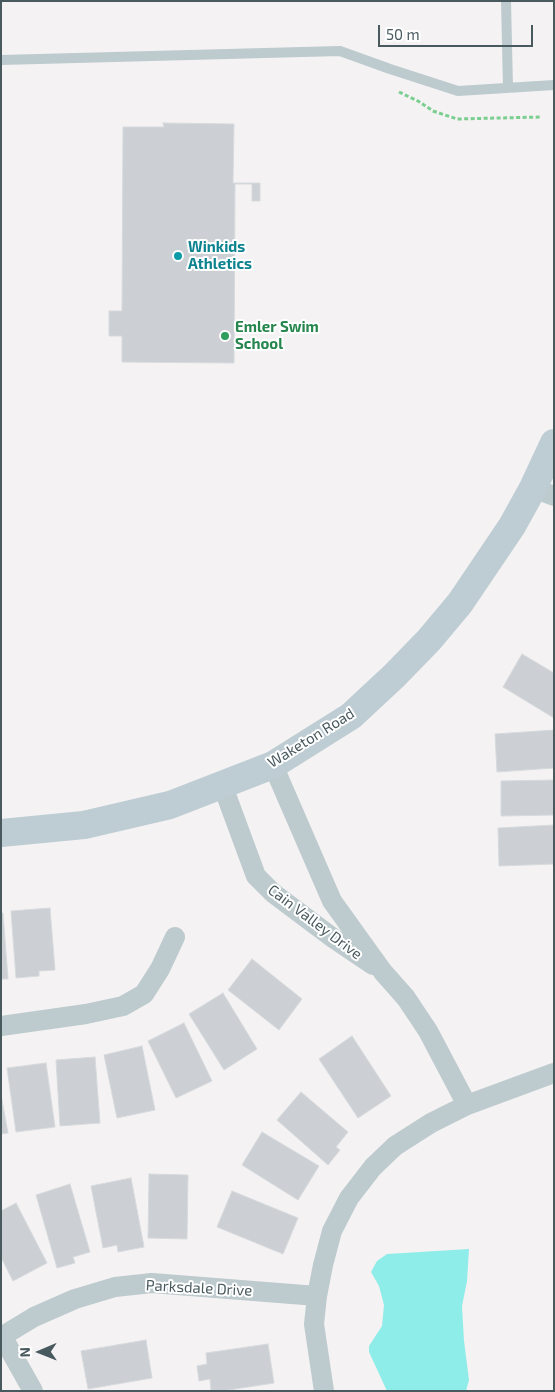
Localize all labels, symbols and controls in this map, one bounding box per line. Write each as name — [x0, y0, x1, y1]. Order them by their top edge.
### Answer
scale bar — [380, 15, 535, 47]
text: 50 m — [386, 25, 420, 43]
place label: Winkids Athletics — [188, 238, 252, 273]
marker: Winkids Athletics — [172, 250, 184, 262]
place label: Emler Swim School — [235, 318, 319, 353]
marker: Emler Swim School — [219, 330, 231, 342]
street label: Waketon Road — [264, 704, 358, 772]
street label: Cain Valley Drive — [264, 881, 366, 963]
street label: Parksdale Drive — [145, 1276, 253, 1300]
north arrow — [15, 1327, 65, 1377]
text: N — [16, 1347, 33, 1357]

